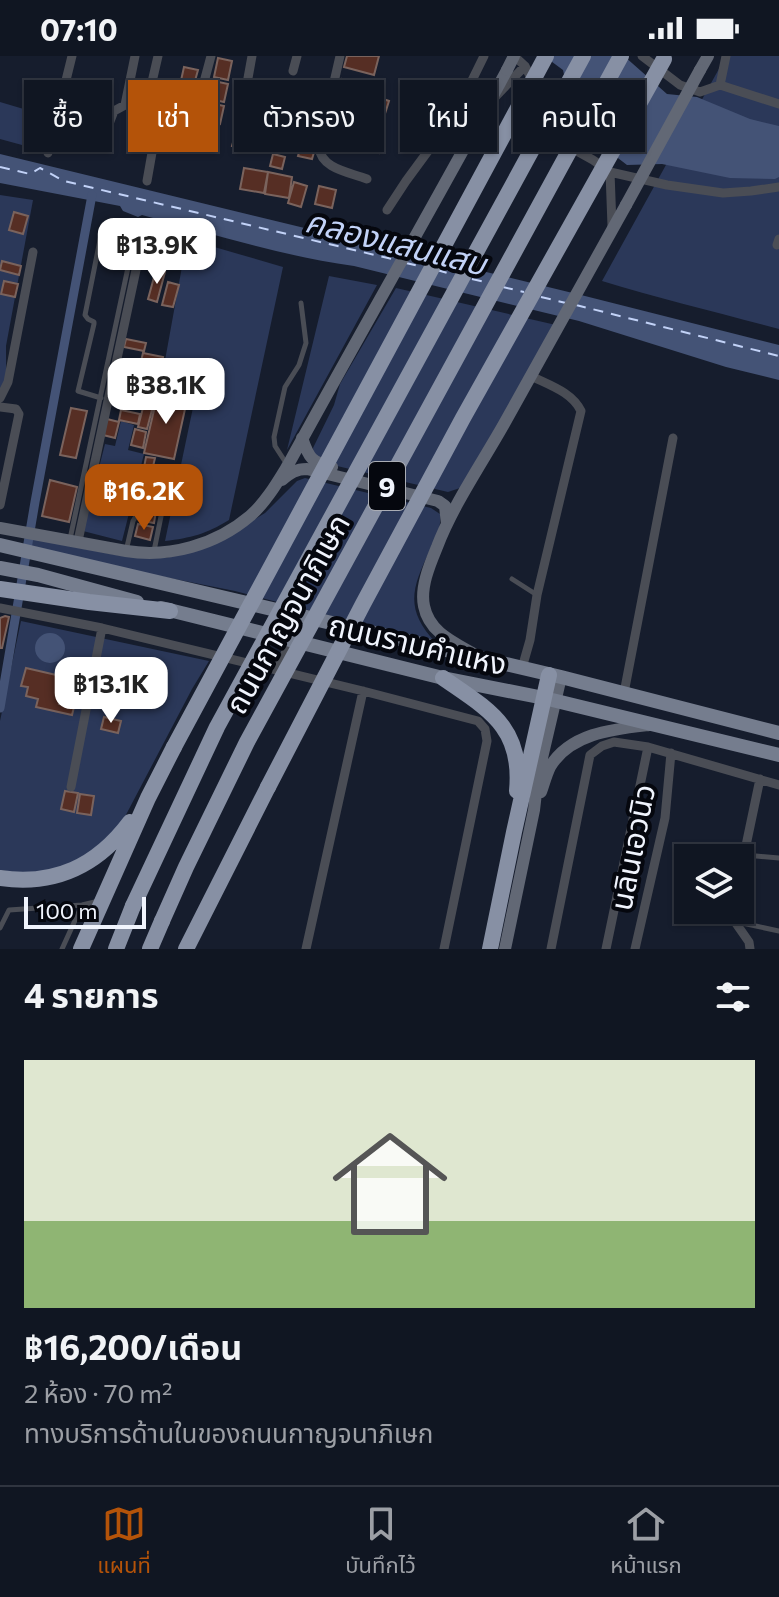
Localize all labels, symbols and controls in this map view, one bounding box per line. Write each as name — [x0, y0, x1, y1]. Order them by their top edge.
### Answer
text: 07:10 — [40, 10, 118, 47]
chip: ซื้อ — [24, 80, 112, 152]
chip: เช่า — [128, 80, 218, 152]
chip: ตัวกรอง — [234, 80, 384, 152]
chip: ใหม่ — [400, 80, 497, 152]
chip: คอนโด — [513, 80, 645, 152]
water label: คลองแสนแสบ — [302, 199, 493, 283]
pin: ฿13.9K — [92, 218, 222, 286]
text: ฿13.9K — [116, 228, 198, 259]
pin: ฿38.1K — [101, 358, 231, 426]
text: ฿38.1K — [126, 368, 206, 399]
road number: 9 — [369, 462, 405, 510]
pin: ฿16.2K — [79, 464, 209, 532]
text: ฿16.2K — [103, 474, 185, 505]
street label: ถนนกาญจนาภิเษก — [216, 507, 356, 719]
street label: ถนนรามคำแหง — [325, 605, 511, 681]
pin: ฿13.1K — [46, 657, 176, 725]
text: ฿13.1K — [73, 667, 149, 698]
street label: นลินเอวนิว — [601, 781, 661, 913]
map controls — [674, 844, 754, 924]
button: layers — [674, 844, 754, 924]
scale bar — [24, 893, 146, 929]
text: 100 m — [36, 897, 98, 924]
text: 4 รายการ — [24, 973, 159, 1015]
icon: filters — [711, 975, 755, 1019]
icon: home — [318, 1112, 462, 1256]
text: ฿16,200/เดือน — [24, 1325, 242, 1367]
text: 2 ห้อง · 70 m² — [24, 1377, 172, 1408]
text: ทางบริการด้านในของถนนกาญจนาภิเษก — [24, 1417, 433, 1448]
tab: แผนที่ — [97, 1502, 151, 1583]
tab: บันทึกไว้ — [345, 1502, 416, 1583]
tab: หน้าแรก — [610, 1502, 682, 1583]

